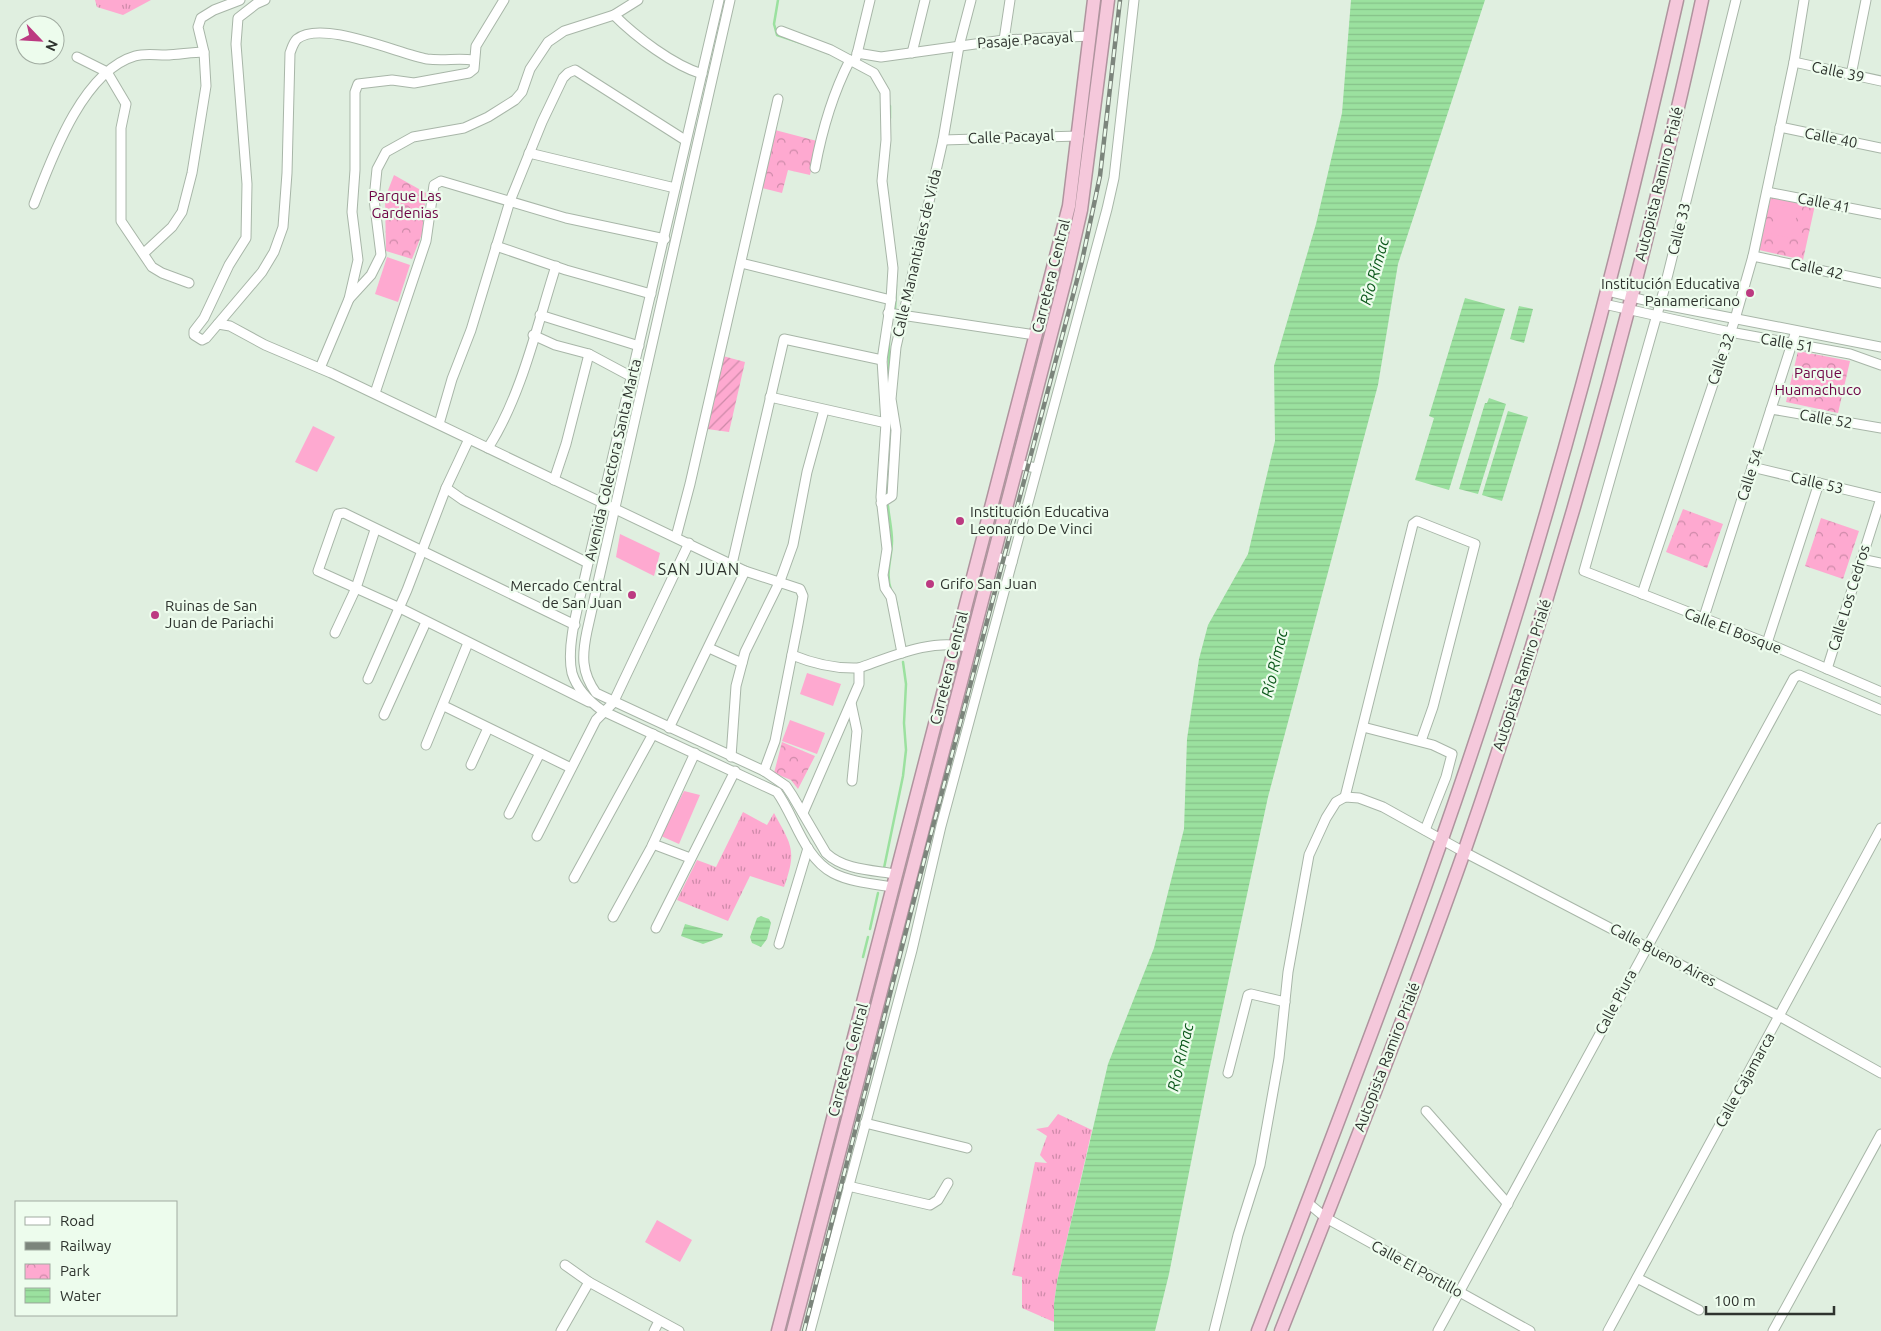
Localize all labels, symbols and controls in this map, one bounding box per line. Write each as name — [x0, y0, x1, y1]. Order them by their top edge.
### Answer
north arrow — [15, 15, 65, 65]
street label: Pasaje Pacayal — [976, 28, 1074, 51]
text: N — [42, 37, 61, 54]
street label: Calle 39 — [1810, 58, 1866, 85]
street label: Autopista Ramiro Prialé — [1631, 105, 1686, 263]
street label: Calle 40 — [1803, 124, 1859, 151]
street label: Calle Pacayal — [967, 126, 1055, 147]
street label: Calle Manantiales de Vida — [889, 167, 944, 339]
park label: Parque Las Gardenias — [368, 187, 442, 221]
street label: Calle 41 — [1796, 189, 1852, 216]
street label: Calle 33 — [1664, 201, 1693, 257]
street label: Carretera Central — [1028, 217, 1073, 335]
water label: Río Rímac — [1356, 235, 1392, 307]
street label: Calle 42 — [1789, 255, 1845, 282]
place label: Institución Educativa Panamericano — [1601, 275, 1740, 309]
marker: Institución Educativa Panamericano — [1744, 287, 1756, 299]
street label: Calle 51 — [1759, 329, 1815, 356]
street label: Calle 32 — [1704, 331, 1737, 387]
street label: Avenida Colectora Santa Marta — [581, 357, 644, 563]
park label: Parque Huamachuco — [1774, 364, 1862, 398]
street label: Calle 52 — [1798, 405, 1854, 432]
street label: Calle 54 — [1733, 447, 1766, 503]
street label: Calle 53 — [1789, 468, 1845, 497]
place label: Institución Educativa Leonardo De Vinci — [970, 503, 1109, 537]
marker: Institución Educativa Leonardo De Vinci — [954, 515, 966, 527]
street label: Calle Los Cedros — [1824, 543, 1873, 653]
district label: SAN JUAN — [658, 560, 740, 578]
place label: Grifo San Juan — [940, 575, 1037, 592]
place label: Mercado Central de San Juan — [510, 577, 622, 611]
marker: Grifo San Juan — [924, 578, 936, 590]
marker: Mercado Central de San Juan — [626, 589, 638, 601]
place label: Ruinas de San Juan de Pariachi — [165, 597, 274, 631]
street label: Autopista Ramiro Prialé — [1489, 597, 1554, 753]
street label: Calle El Bosque — [1682, 604, 1784, 657]
marker: Ruinas de San Juan de Pariachi — [149, 609, 161, 621]
street label: Carretera Central — [926, 609, 971, 727]
water label: Río Rímac — [1257, 627, 1291, 699]
street label: Calle Bueno Aires — [1607, 919, 1719, 990]
street label: Calle Piura — [1591, 966, 1640, 1037]
street label: Autopista Ramiro Prialé — [1350, 980, 1423, 1134]
street label: Carretera Central — [824, 1001, 871, 1118]
water label: Río Rímac — [1163, 1021, 1197, 1093]
street label: Calle Cajamarca — [1711, 1029, 1778, 1130]
legend — [15, 1201, 178, 1316]
text: Road — [60, 1212, 95, 1229]
street label: Calle El Portillo — [1369, 1236, 1466, 1301]
text: Railway — [60, 1237, 111, 1254]
text: Park — [60, 1262, 90, 1279]
scale bar — [1706, 1284, 1834, 1316]
text: Water — [60, 1287, 101, 1304]
text: 100 m — [1714, 1292, 1756, 1309]

